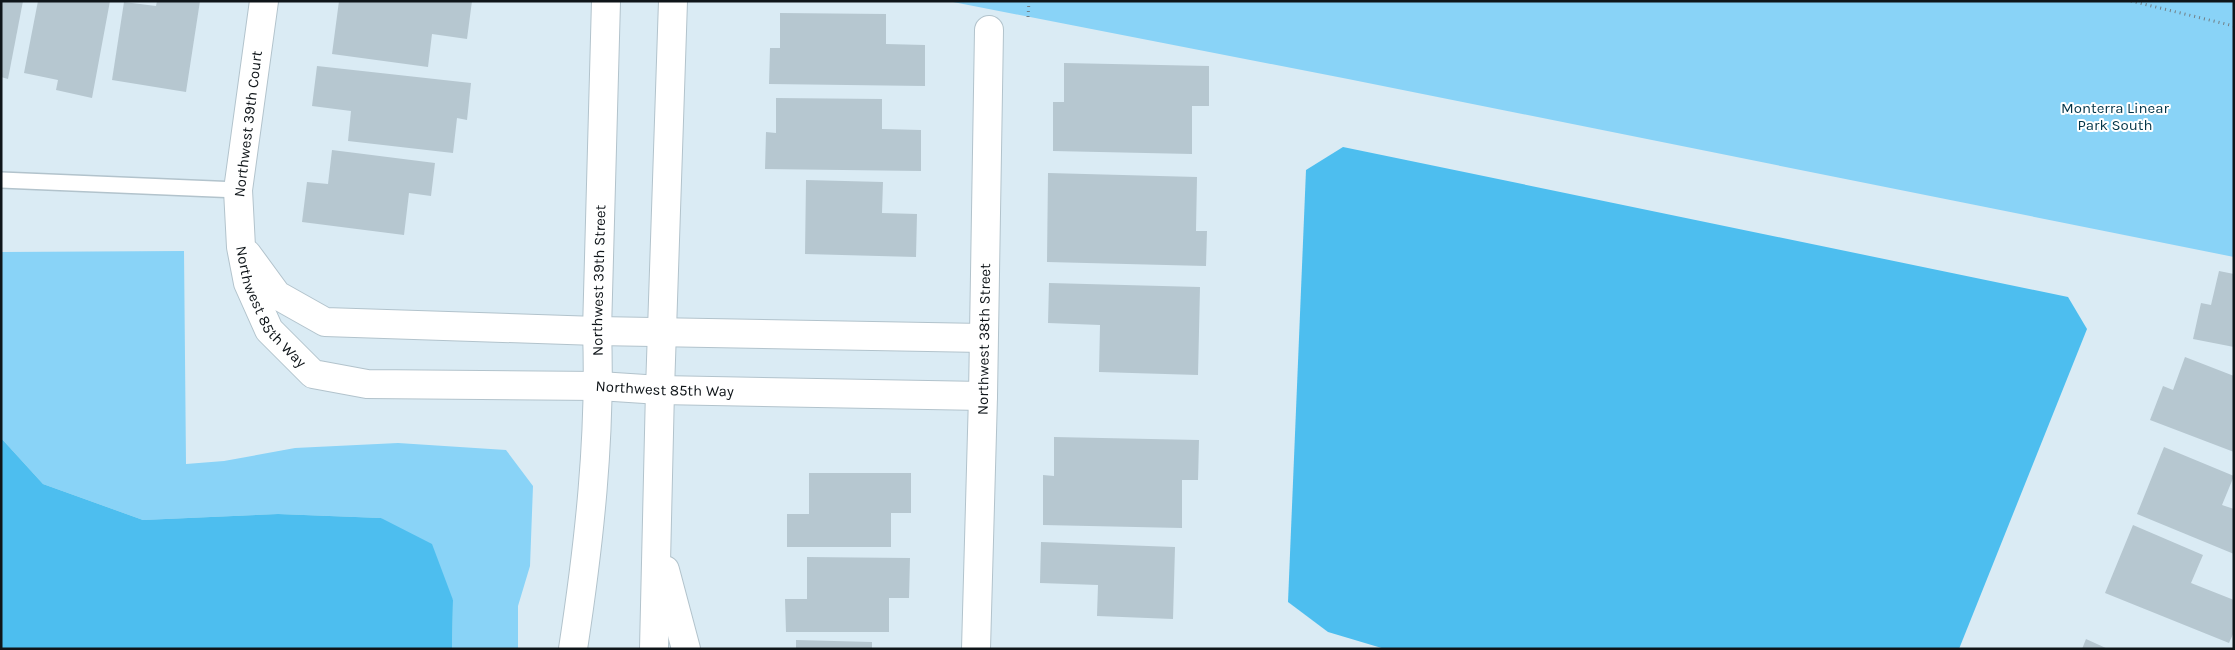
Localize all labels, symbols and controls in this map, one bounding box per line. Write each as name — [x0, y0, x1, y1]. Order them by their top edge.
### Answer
street label: Northwest 39th Court — [230, 49, 266, 198]
park label: Monterra Linear Park South — [2061, 99, 2170, 134]
street label: Northwest 39th Street — [588, 204, 609, 356]
street label: Northwest 85th Way — [232, 244, 310, 371]
street label: Northwest 38th Street — [973, 263, 994, 415]
street label: Northwest 85th Way — [595, 377, 734, 400]

